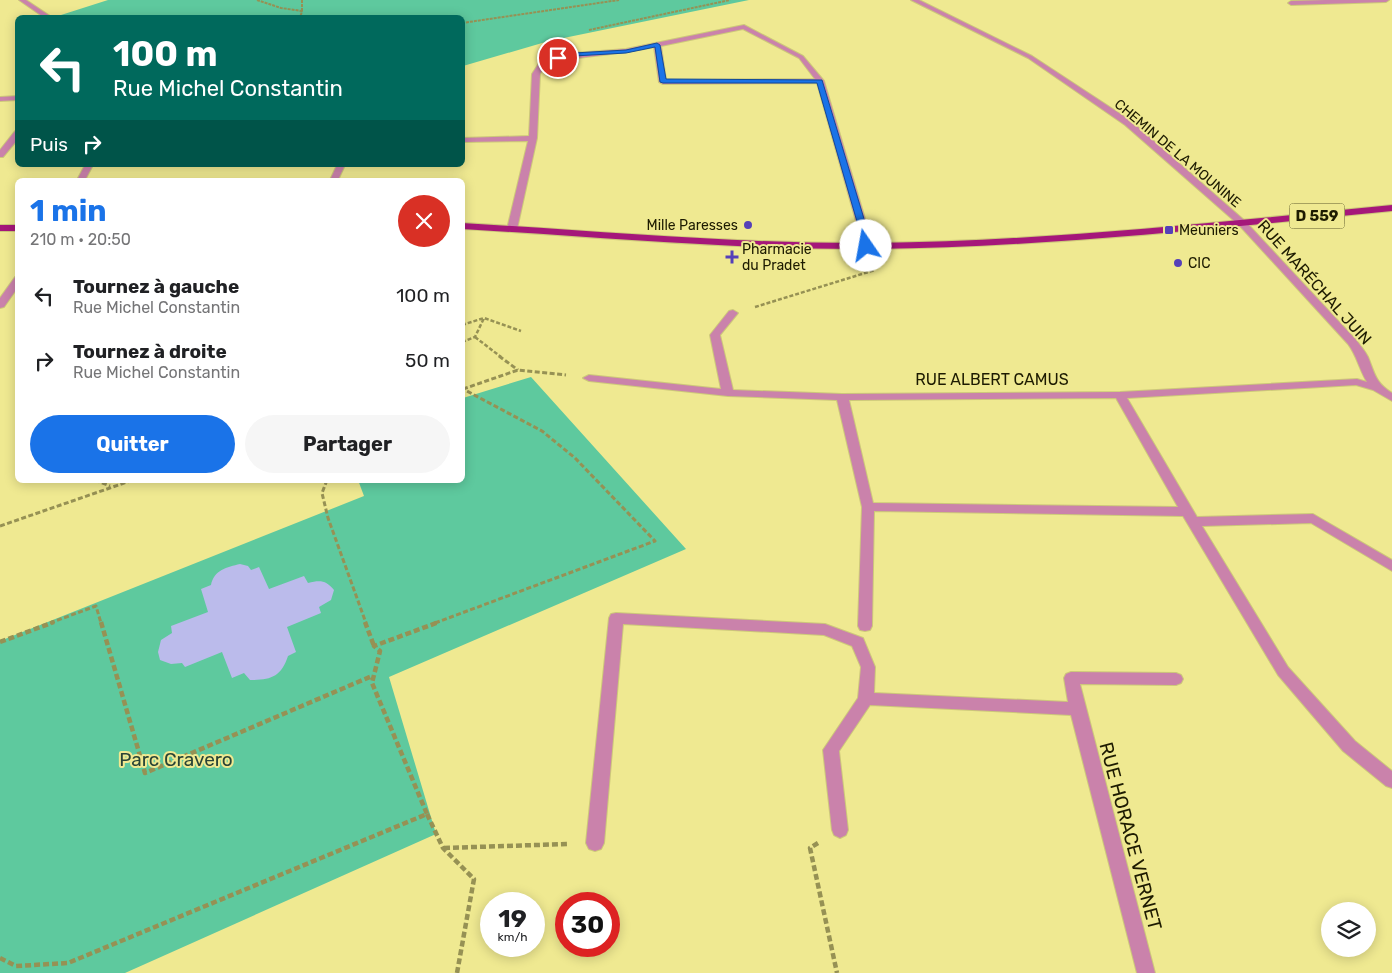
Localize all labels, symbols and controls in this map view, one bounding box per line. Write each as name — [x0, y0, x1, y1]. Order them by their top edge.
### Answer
text: 100 m — [113, 33, 218, 75]
icon: left — [30, 35, 95, 100]
pin — [537, 37, 579, 79]
icon: arrive — [544, 44, 572, 72]
text: Rue Michel Constantin — [113, 75, 343, 102]
street label: CHEMIN DE LA MOUNINE — [1111, 95, 1244, 211]
icon: right — [78, 130, 106, 158]
text: Puis — [30, 133, 68, 156]
text: 1 min — [30, 193, 107, 229]
button: close — [398, 195, 450, 247]
road number: D 559 — [1290, 204, 1344, 228]
street label: RUE MARÉCHAL JUIN — [1254, 216, 1376, 349]
place label: Mille Paresses — [647, 217, 738, 234]
marker: Mille Paresses — [742, 219, 754, 231]
position arrow — [839, 219, 891, 271]
place label: Meuniers — [1179, 222, 1239, 239]
marker: Meuniers — [1163, 224, 1175, 236]
text: 210 m · 20:50 — [30, 230, 131, 249]
place label: Pharmacie du Pradet — [742, 241, 812, 274]
marker: Pharmacie du Pradet — [726, 251, 738, 263]
place label: CIC — [1188, 255, 1210, 272]
marker: CIC — [1172, 257, 1184, 269]
text: Tournez à gauche — [73, 275, 239, 298]
icon: left — [30, 282, 58, 310]
text: 100 m — [396, 284, 450, 307]
text: Rue Michel Constantin — [73, 298, 240, 317]
text: Tournez à droite — [73, 340, 227, 363]
icon: right — [30, 347, 58, 375]
text: 50 m — [405, 349, 450, 372]
text: Rue Michel Constantin — [73, 363, 240, 382]
street label: RUE ALBERT CAMUS — [915, 370, 1069, 389]
button: Quitter — [30, 415, 235, 473]
button: Partager — [245, 415, 450, 473]
street label: RUE HORACE VERNET — [1094, 740, 1167, 933]
park label: Parc Cravero — [119, 748, 233, 771]
speed limit sign: 30 — [555, 892, 620, 957]
map controls — [1321, 902, 1376, 957]
button: layers — [1321, 902, 1376, 957]
text: 19 — [498, 904, 527, 933]
text: km/h — [498, 930, 527, 944]

